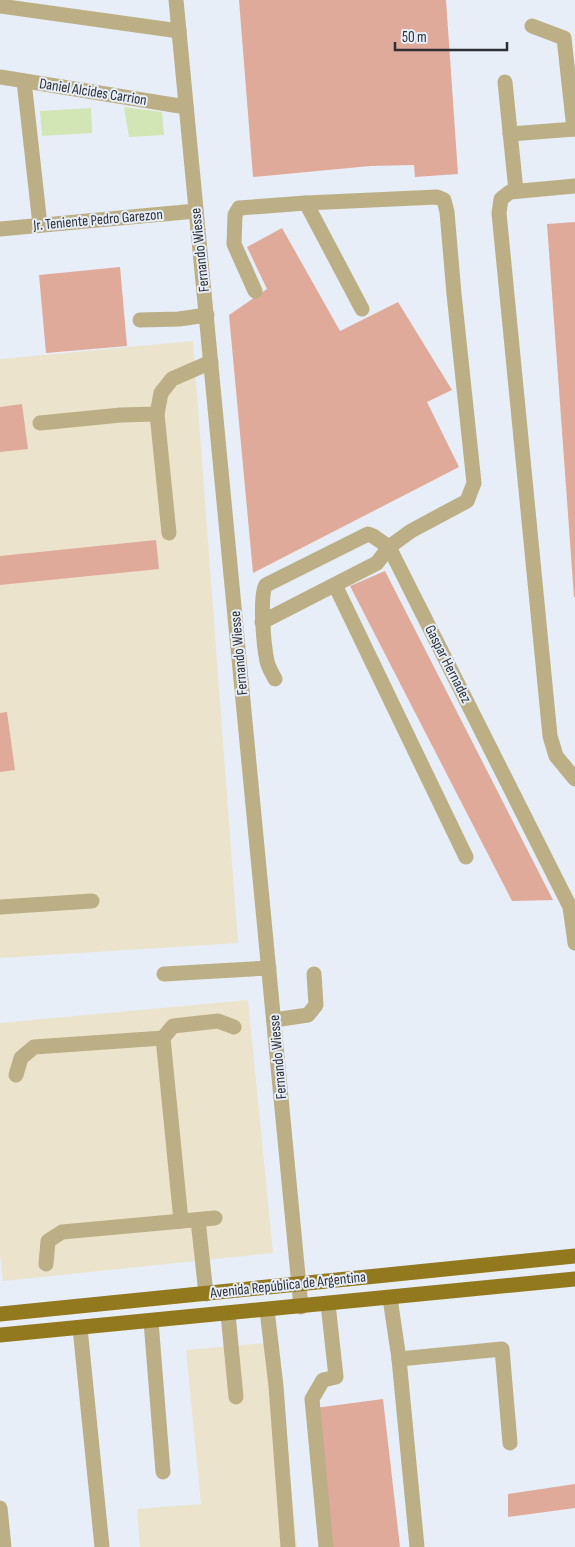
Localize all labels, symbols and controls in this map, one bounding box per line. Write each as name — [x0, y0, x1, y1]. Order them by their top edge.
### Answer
scale bar — [395, 20, 508, 52]
text: 50 m — [402, 28, 427, 47]
street label: Daniel Alcides Carrion — [38, 74, 148, 110]
street label: Jr. Teniente Pedro Garezon — [31, 205, 164, 235]
street label: Fernando Wiesse — [186, 207, 214, 293]
street label: Fernando Wiesse — [226, 610, 252, 696]
street label: Gaspar Hernadez — [420, 622, 476, 707]
street label: Fernando Wiesse — [265, 1014, 291, 1100]
street label: Avenida República de Argentina — [208, 1267, 367, 1303]

